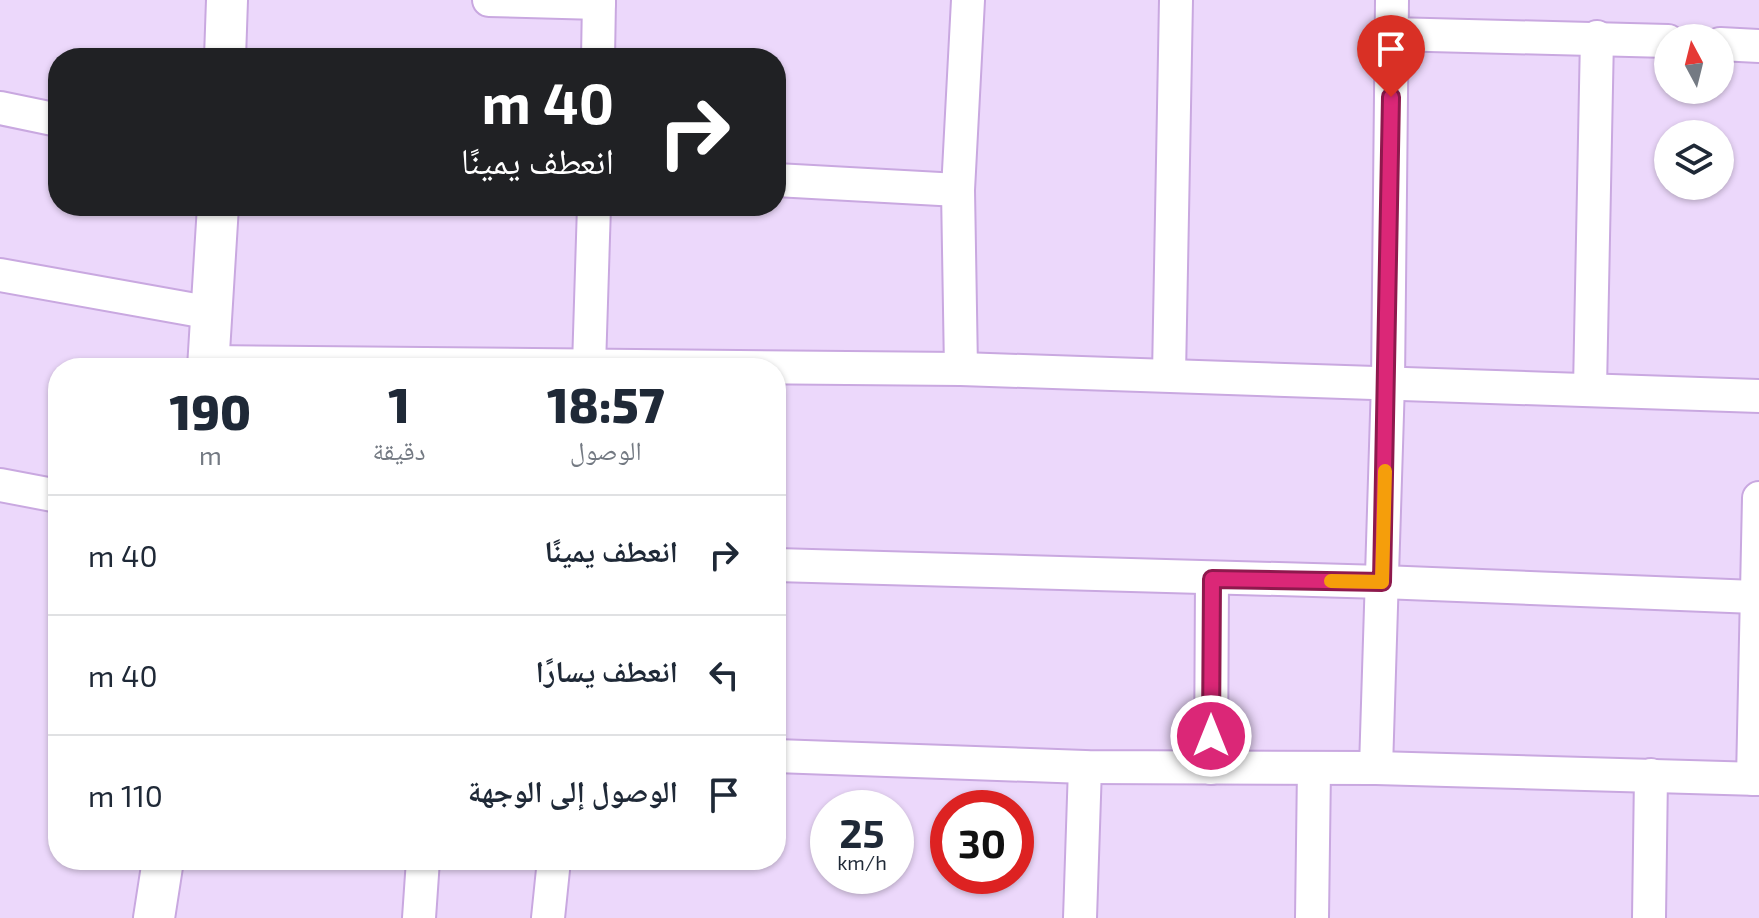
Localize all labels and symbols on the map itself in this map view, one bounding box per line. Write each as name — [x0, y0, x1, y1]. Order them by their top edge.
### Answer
pin — [1357, 15, 1425, 97]
north arrow — [1654, 24, 1734, 104]
position arrow — [1169, 694, 1253, 778]
speed limit sign: 30 — [930, 790, 1034, 894]

